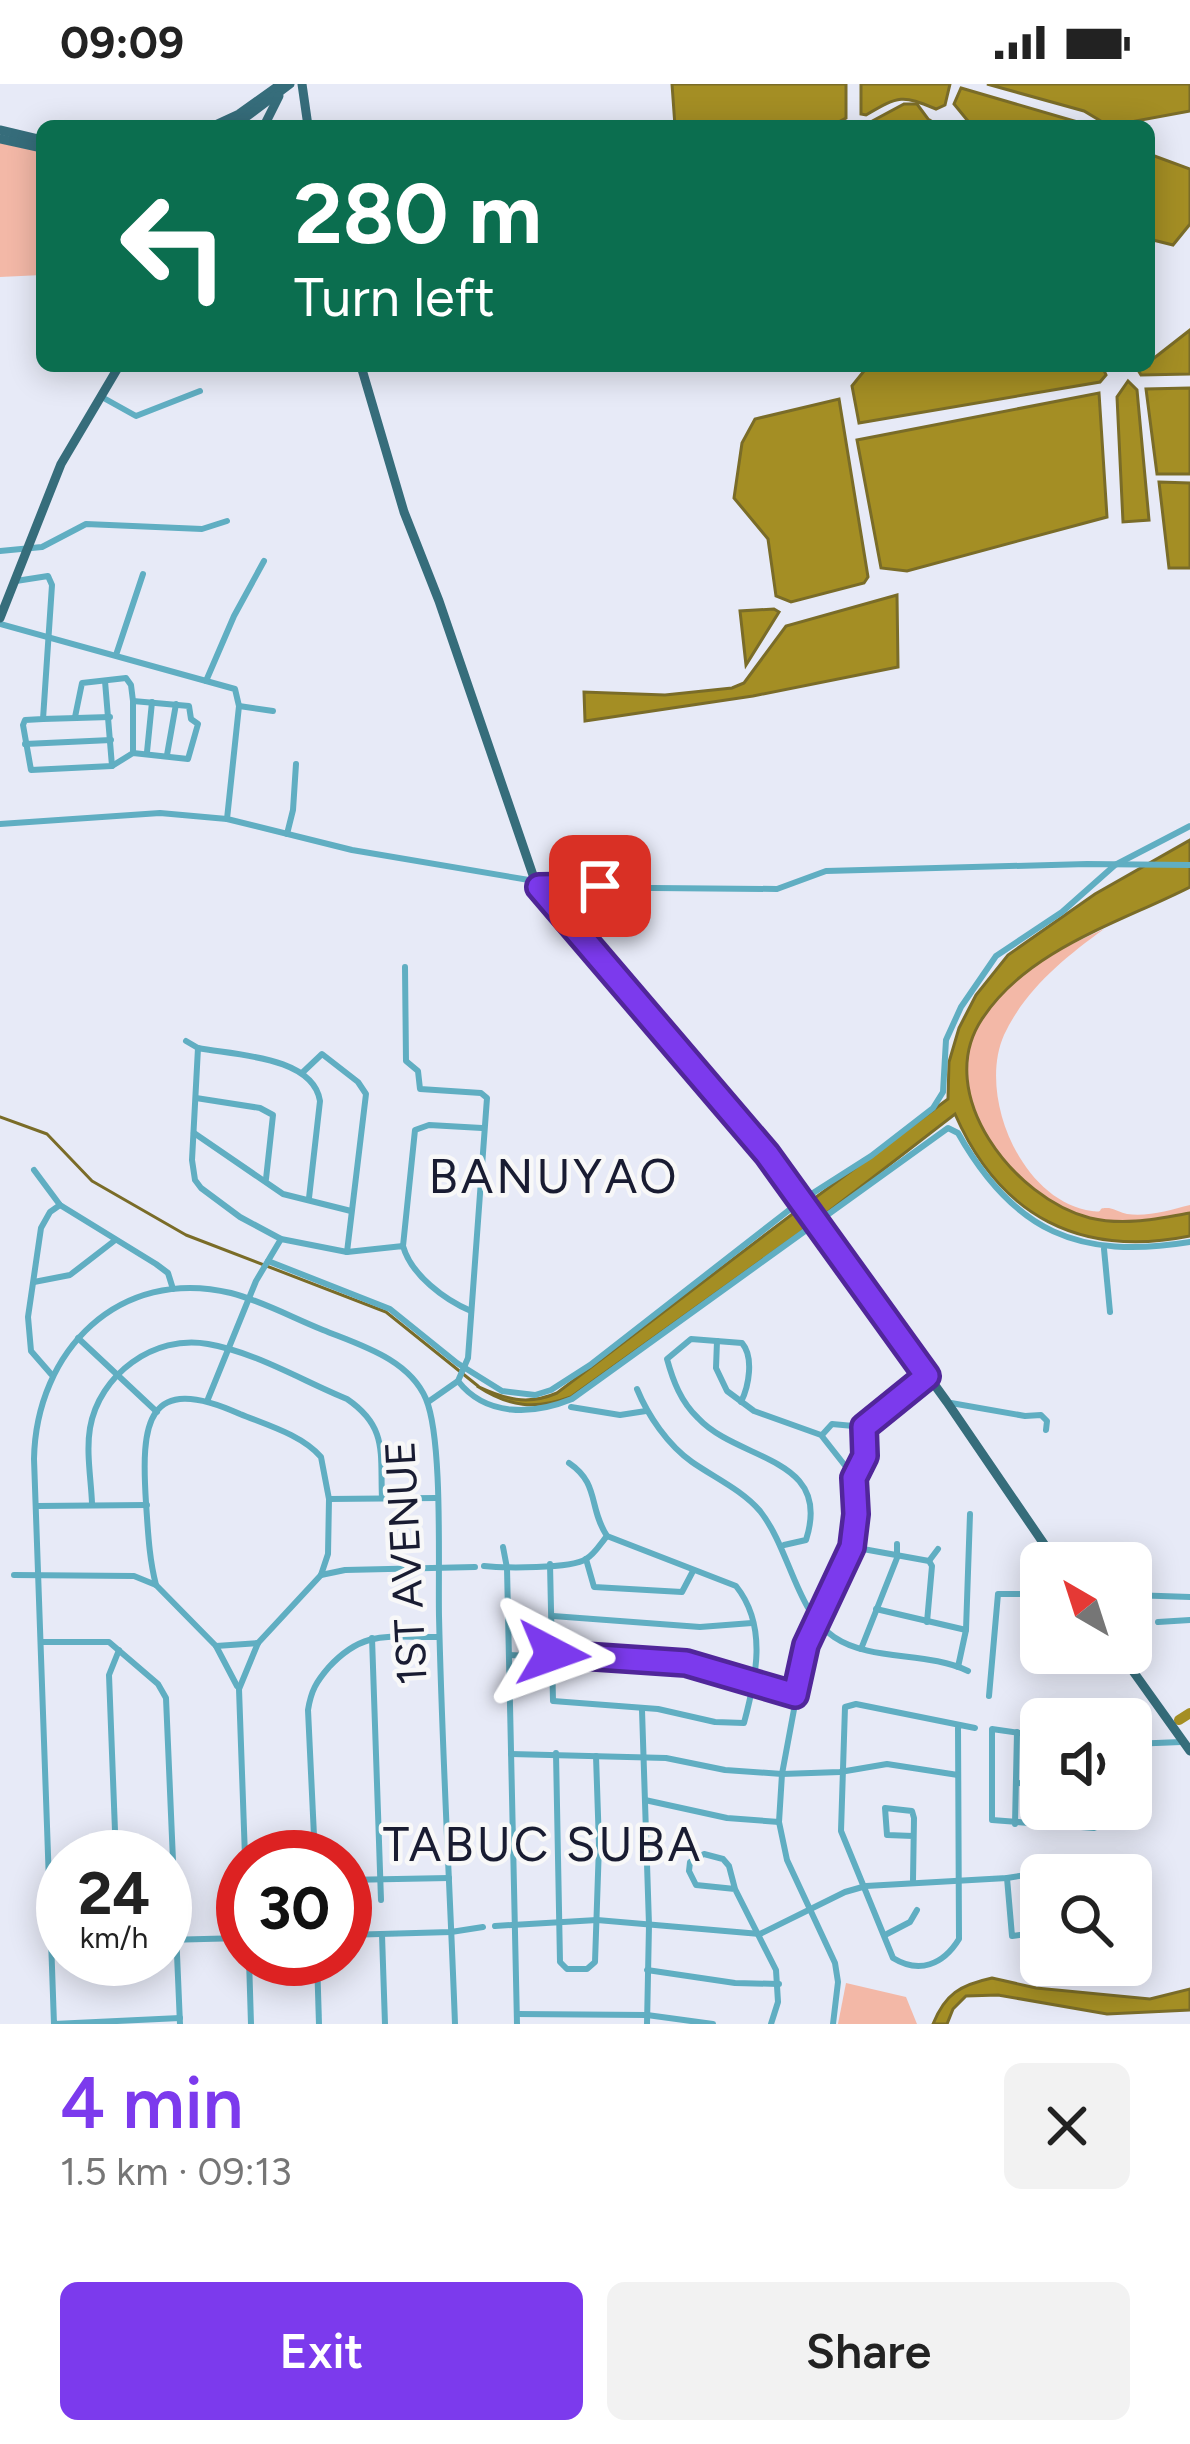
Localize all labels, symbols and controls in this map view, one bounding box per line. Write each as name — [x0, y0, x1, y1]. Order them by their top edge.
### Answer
text: 09:09 — [60, 15, 184, 69]
text: 280 m — [294, 163, 542, 264]
icon: left — [96, 168, 252, 324]
text: Turn left — [294, 265, 495, 330]
pin — [549, 835, 651, 937]
icon: arrive — [567, 853, 633, 919]
district label: BANUYAO — [428, 1147, 680, 1205]
street label: 1ST AVENUE — [374, 1440, 438, 1686]
north arrow — [1020, 1542, 1152, 1674]
map controls — [1020, 1542, 1152, 1986]
position arrow — [490, 1591, 616, 1717]
button: sound — [1020, 1698, 1152, 1830]
district label: TABUC SUBA — [383, 1815, 703, 1873]
speed limit sign: 30 — [216, 1830, 372, 1986]
button: search — [1020, 1854, 1152, 1986]
text: 24 — [78, 1857, 150, 1929]
text: km/h — [80, 1919, 148, 1956]
text: 4 min — [60, 2060, 243, 2146]
button: close — [1004, 2063, 1130, 2189]
text: 1.5 km · 09:13 — [60, 2148, 292, 2195]
button: Exit — [60, 2282, 583, 2420]
button: Share — [607, 2282, 1130, 2420]

